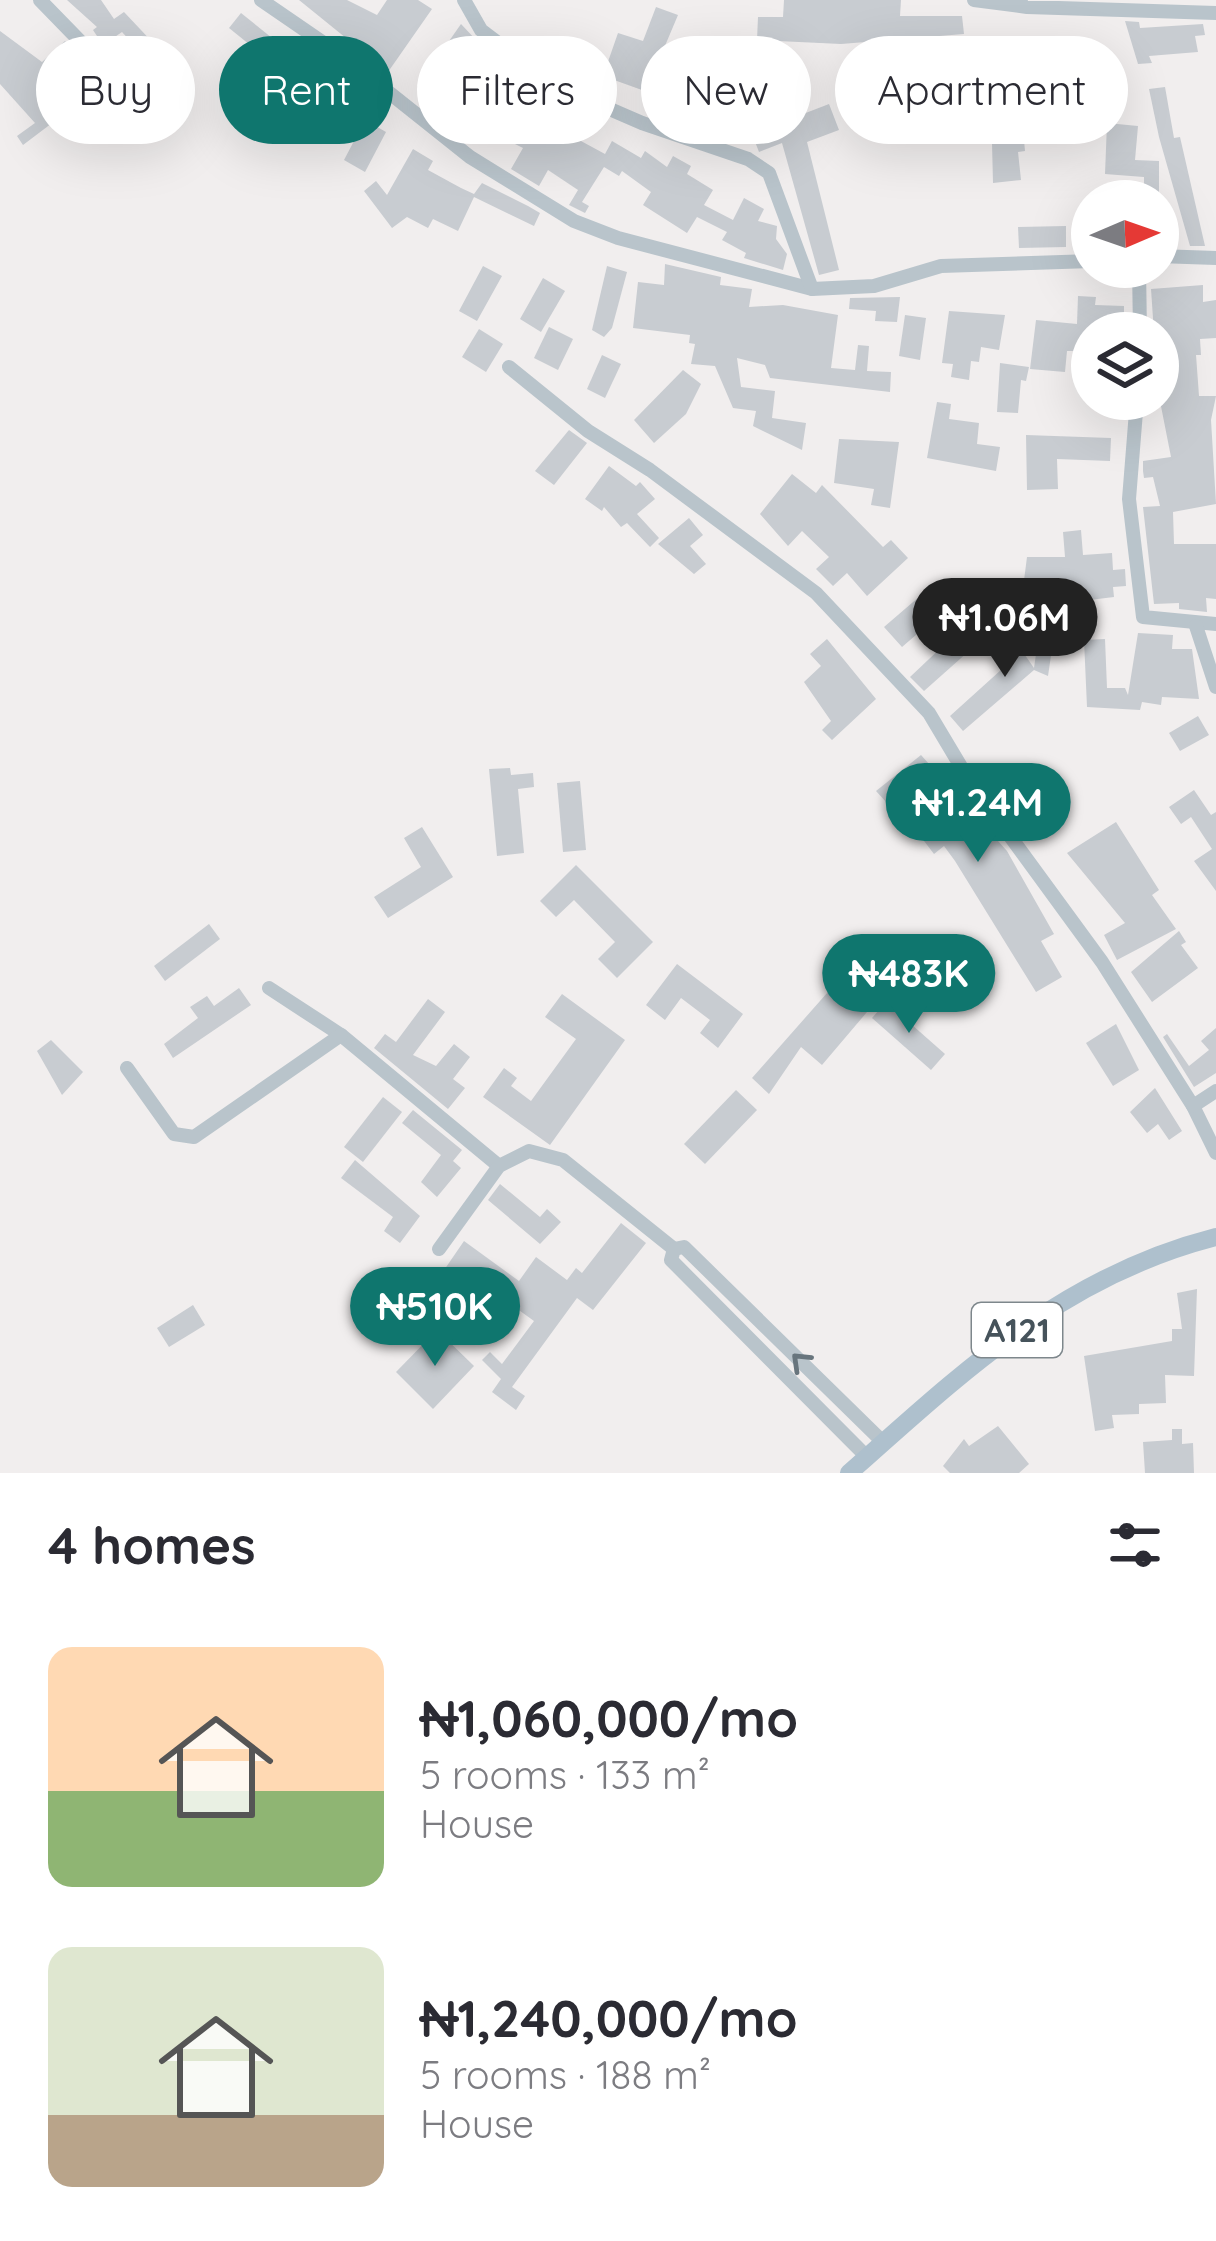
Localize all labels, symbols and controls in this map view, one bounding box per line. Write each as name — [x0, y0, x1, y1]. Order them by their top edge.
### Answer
chip: Buy — [36, 36, 195, 144]
chip: Rent — [219, 36, 393, 144]
chip: Filters — [417, 36, 617, 144]
chip: New — [641, 36, 811, 144]
chip: Apartment — [835, 36, 1128, 144]
north arrow — [1071, 180, 1179, 288]
map controls — [1071, 180, 1179, 420]
button: layers — [1071, 312, 1179, 420]
pin: ₦1.06M — [907, 578, 1103, 680]
text: ₦1.06M — [939, 592, 1071, 641]
pin: ₦1.24M — [880, 763, 1076, 865]
text: ₦1.24M — [913, 777, 1043, 826]
pin: ₦483K — [825, 934, 993, 1036]
text: ₦483K — [849, 948, 969, 997]
pin: ₦510K — [351, 1267, 519, 1369]
text: ₦510K — [377, 1281, 493, 1330]
road number: A121 — [972, 1303, 1062, 1357]
one-way arrow — [792, 1353, 814, 1375]
icon: filters — [1102, 1512, 1168, 1578]
text: 4 homes — [48, 1513, 256, 1577]
text: ₦1,060,000/mo — [420, 1686, 798, 1750]
icon: home — [144, 1695, 288, 1839]
text: 5 rooms · 133 m² — [420, 1750, 710, 1799]
text: House — [420, 1799, 534, 1848]
text: ₦1,240,000/mo — [420, 1986, 797, 2050]
icon: home — [144, 1995, 288, 2139]
text: 5 rooms · 188 m² — [420, 2050, 711, 2099]
text: House — [420, 2099, 534, 2148]

